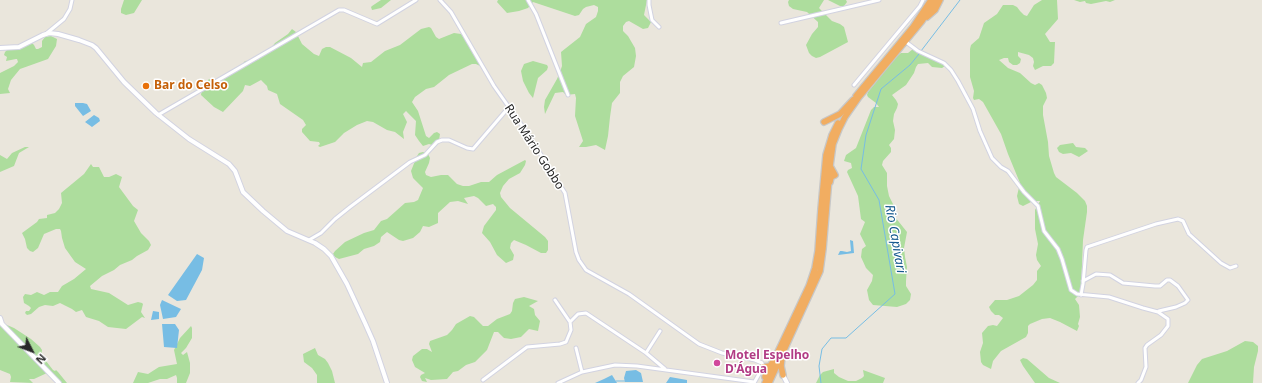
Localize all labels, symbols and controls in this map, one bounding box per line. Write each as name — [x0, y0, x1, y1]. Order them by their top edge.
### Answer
place label: Bar do Celso — [154, 79, 228, 93]
marker: Bar do Celso — [141, 81, 151, 91]
street label: Rua Mário Gobbo — [501, 102, 567, 192]
water label: Rio Capivari — [881, 203, 909, 275]
north arrow — [12, 331, 52, 371]
place label: Motel Espelho D'Água — [725, 349, 809, 377]
text: N — [33, 351, 50, 368]
marker: Motel Espelho D'Água — [712, 358, 722, 368]

